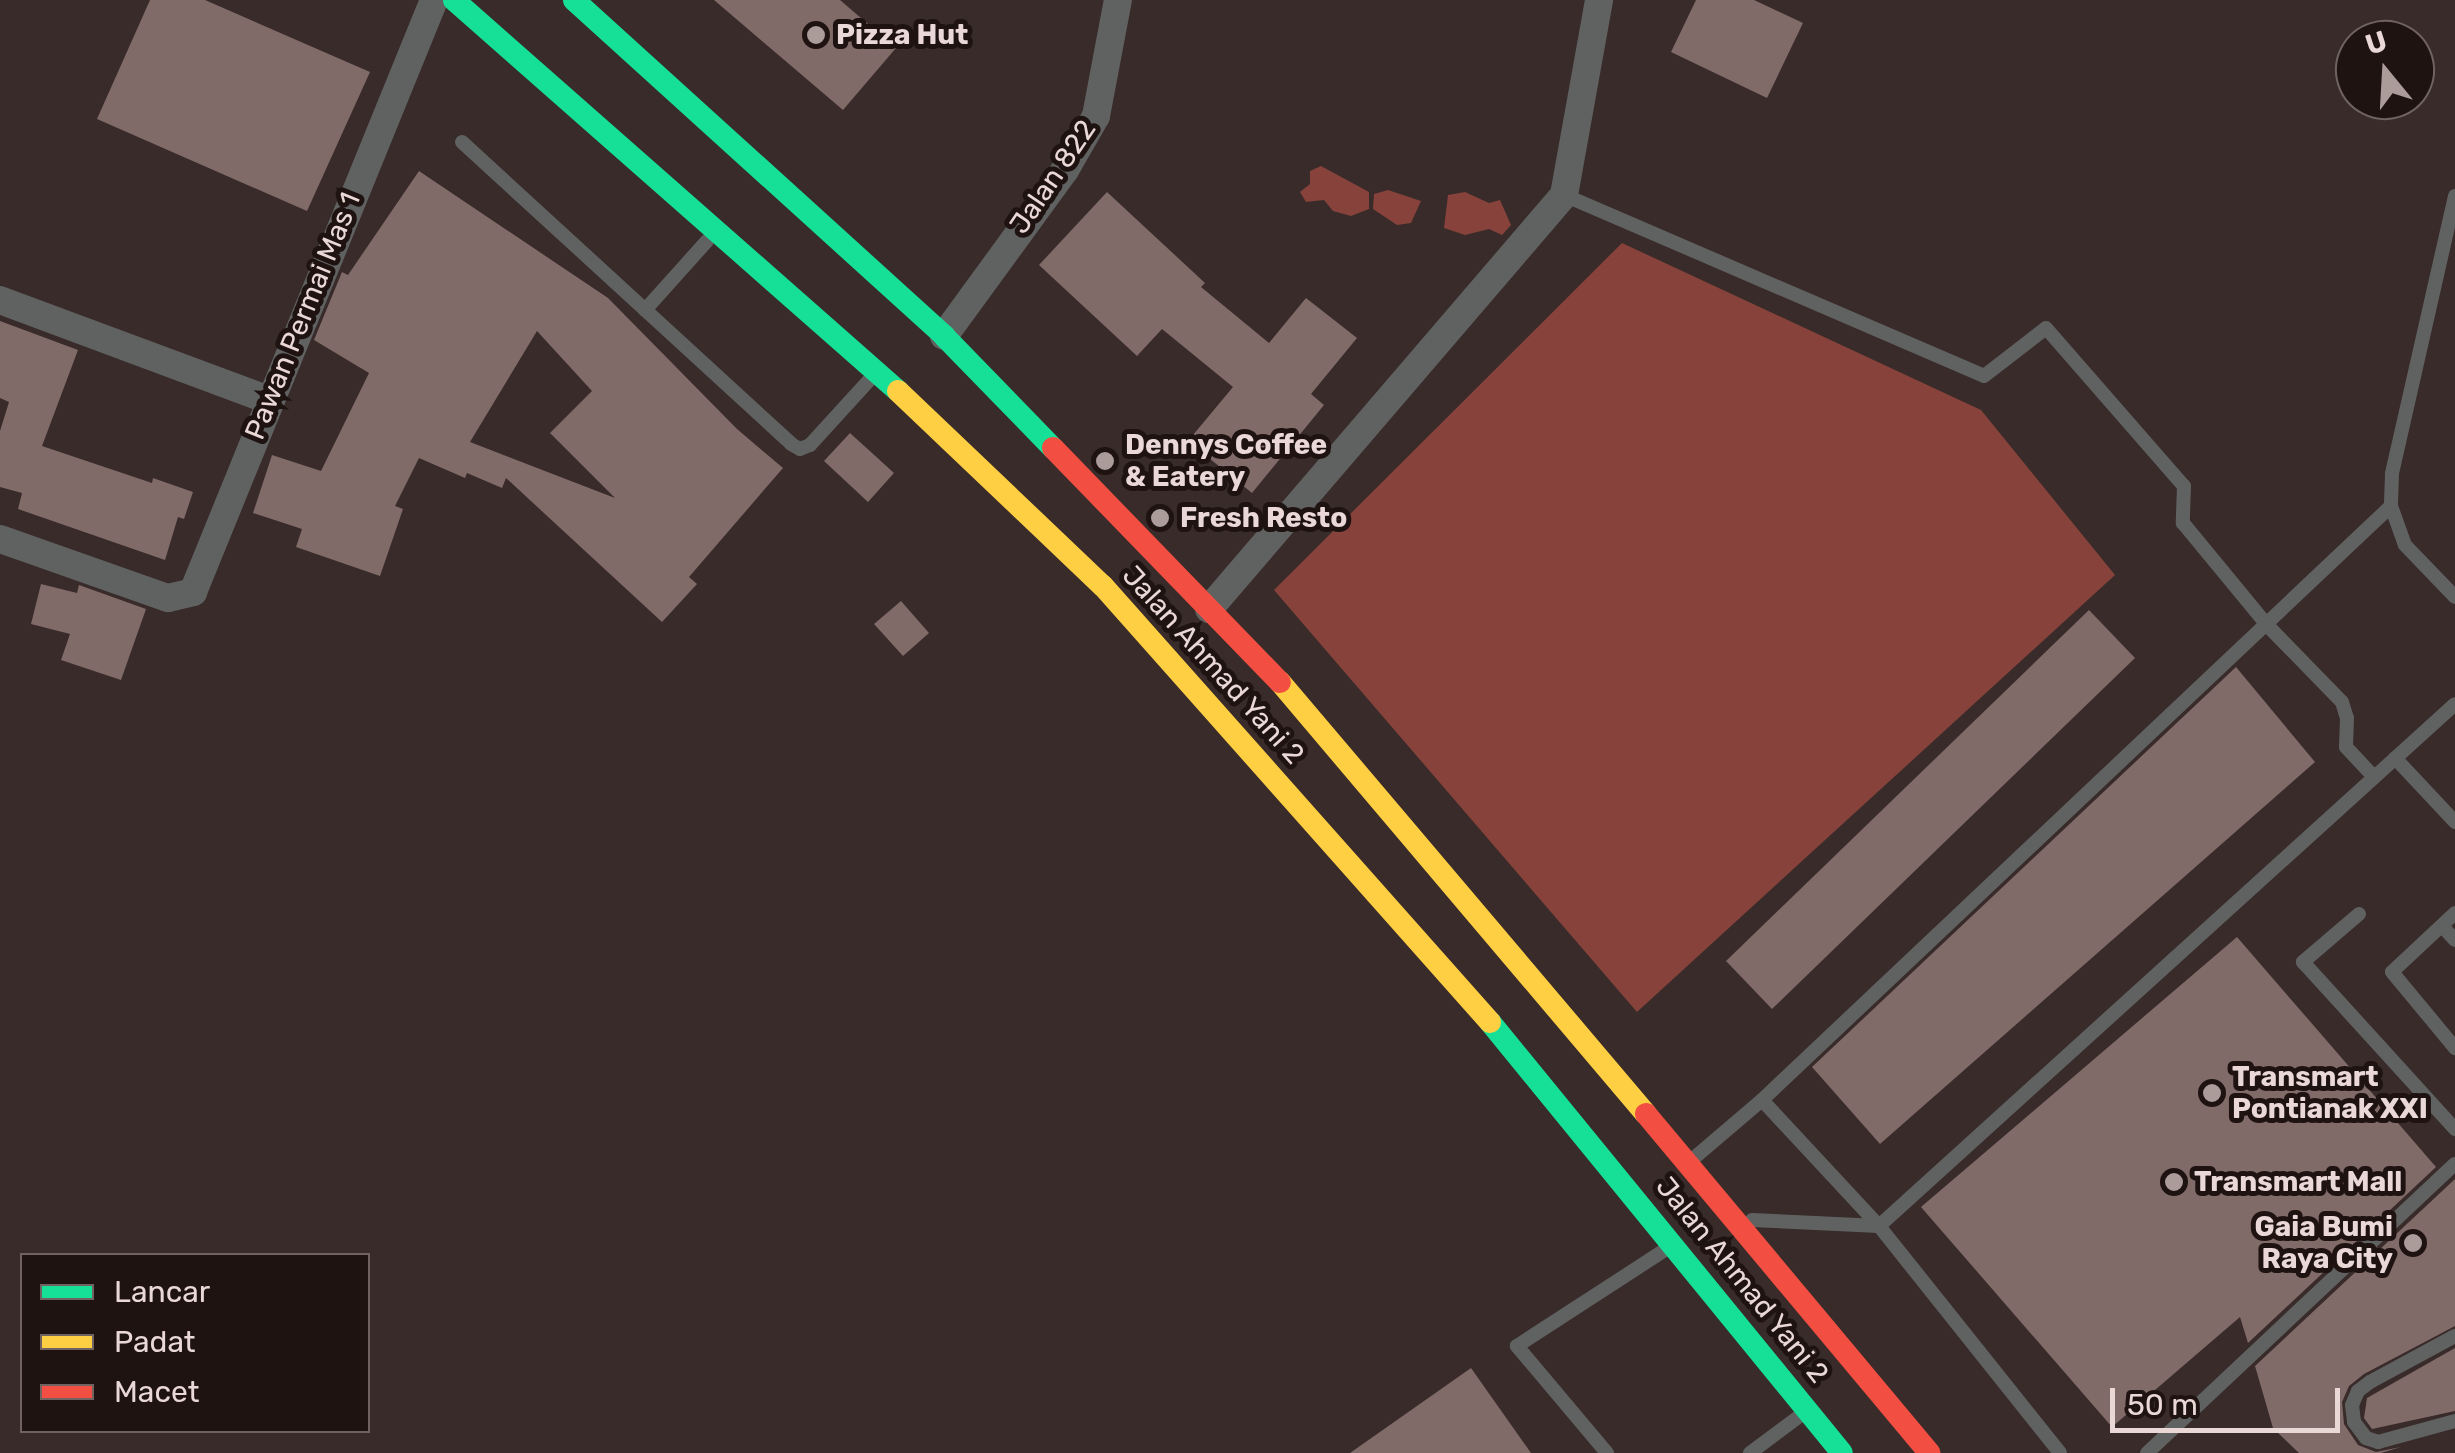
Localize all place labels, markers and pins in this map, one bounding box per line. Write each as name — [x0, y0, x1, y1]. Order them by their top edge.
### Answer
place label: Pizza Hut — [836, 18, 968, 52]
marker: Pizza Hut — [805, 24, 827, 46]
place label: Dennys Coffee & Eatery — [1125, 428, 1327, 494]
marker: Dennys Coffee & Eatery — [1094, 450, 1116, 472]
place label: Fresh Resto — [1180, 501, 1347, 535]
marker: Fresh Resto — [1149, 507, 1171, 529]
place label: Transmart Pontianak XXI — [2232, 1060, 2428, 1126]
marker: Transmart Pontianak XXI — [2201, 1082, 2223, 1104]
place label: Transmart Mall — [2194, 1165, 2402, 1199]
marker: Transmart Mall — [2163, 1171, 2185, 1193]
place label: Gaia Bumi Raya City — [2255, 1210, 2393, 1276]
marker: Gaia Bumi Raya City — [2402, 1232, 2424, 1254]

